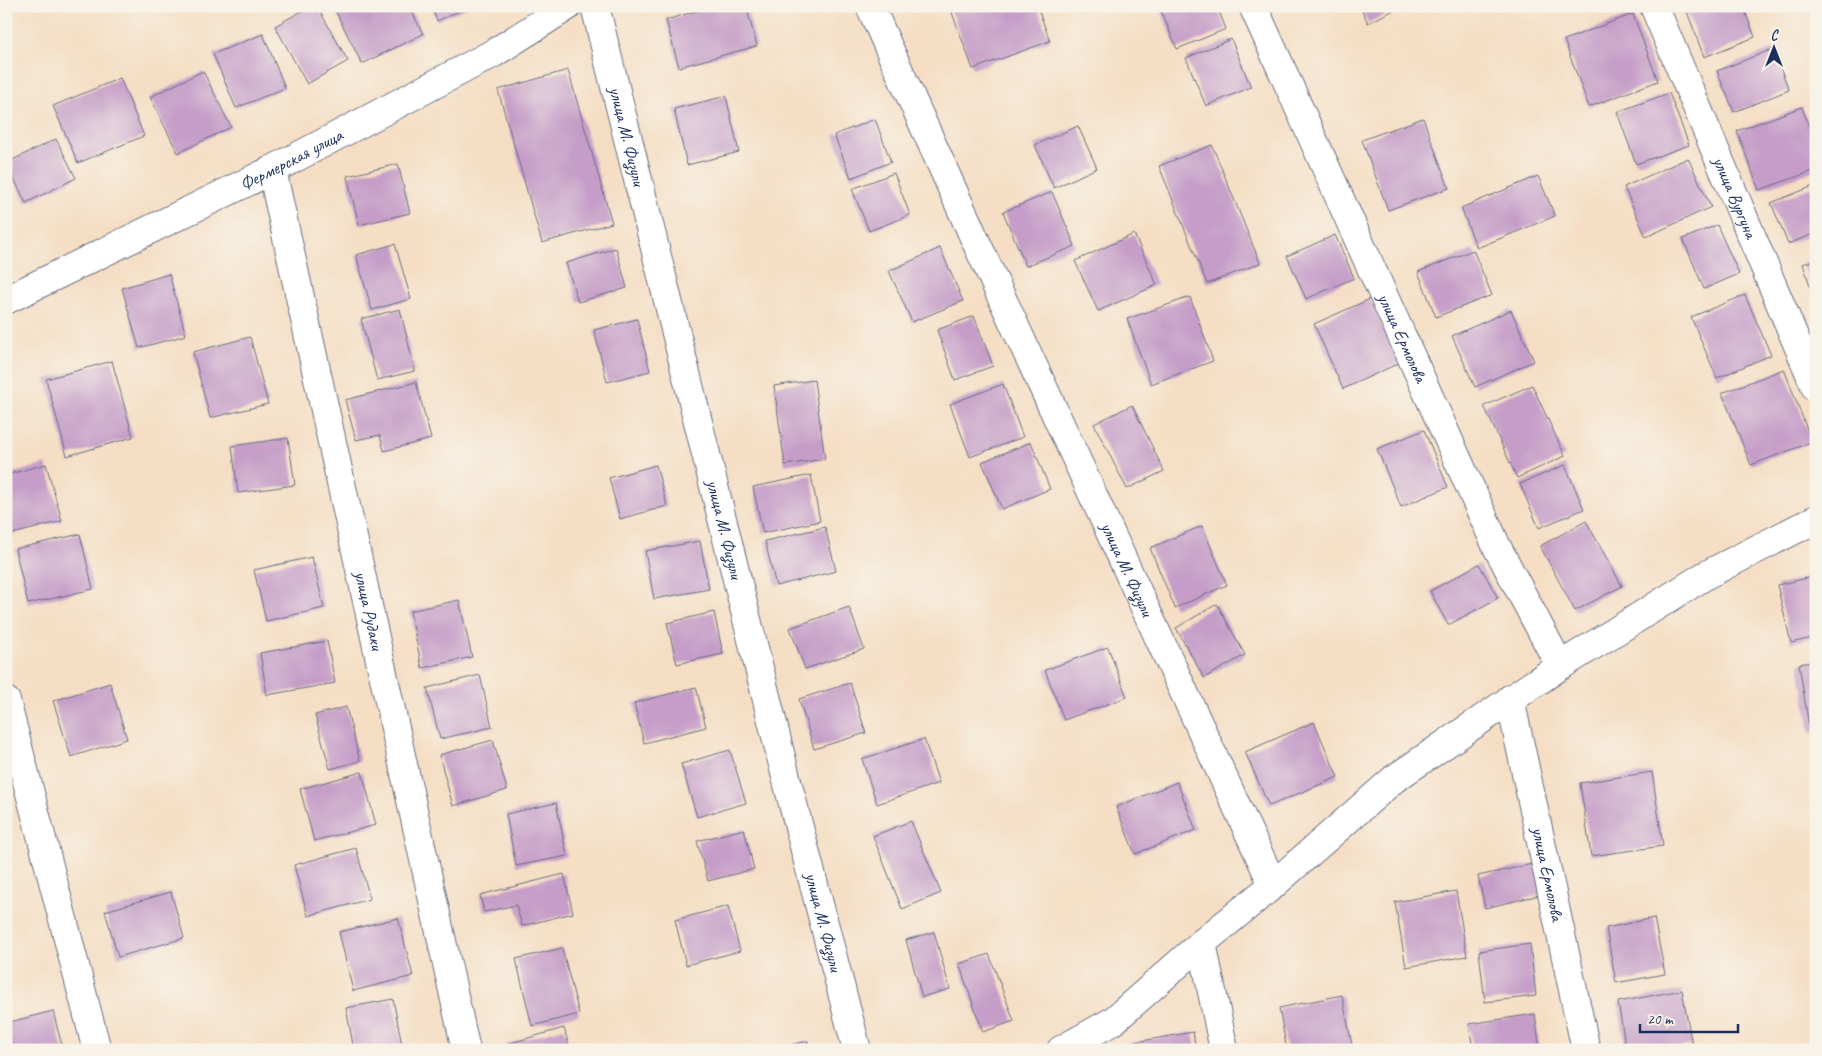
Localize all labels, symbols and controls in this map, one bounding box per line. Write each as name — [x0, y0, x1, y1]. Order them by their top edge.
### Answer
north arrow — [1750, 22, 1800, 72]
text: С — [1771, 27, 1780, 44]
street label: улица М. Физули — [604, 83, 650, 189]
street label: Фермерская улица — [236, 123, 347, 195]
street label: улица Вургуна — [1708, 152, 1763, 243]
street label: улица Ермолова — [1373, 289, 1433, 387]
street label: улица М. Физули — [702, 476, 748, 582]
street label: улица М. Физули — [1096, 518, 1159, 621]
street label: улица Рудаки — [350, 568, 389, 653]
street label: улица Ермолова — [1527, 824, 1569, 925]
street label: улица М. Физули — [800, 869, 847, 975]
scale bar — [1640, 1001, 1737, 1033]
text: 20 m — [1647, 1010, 1674, 1029]

